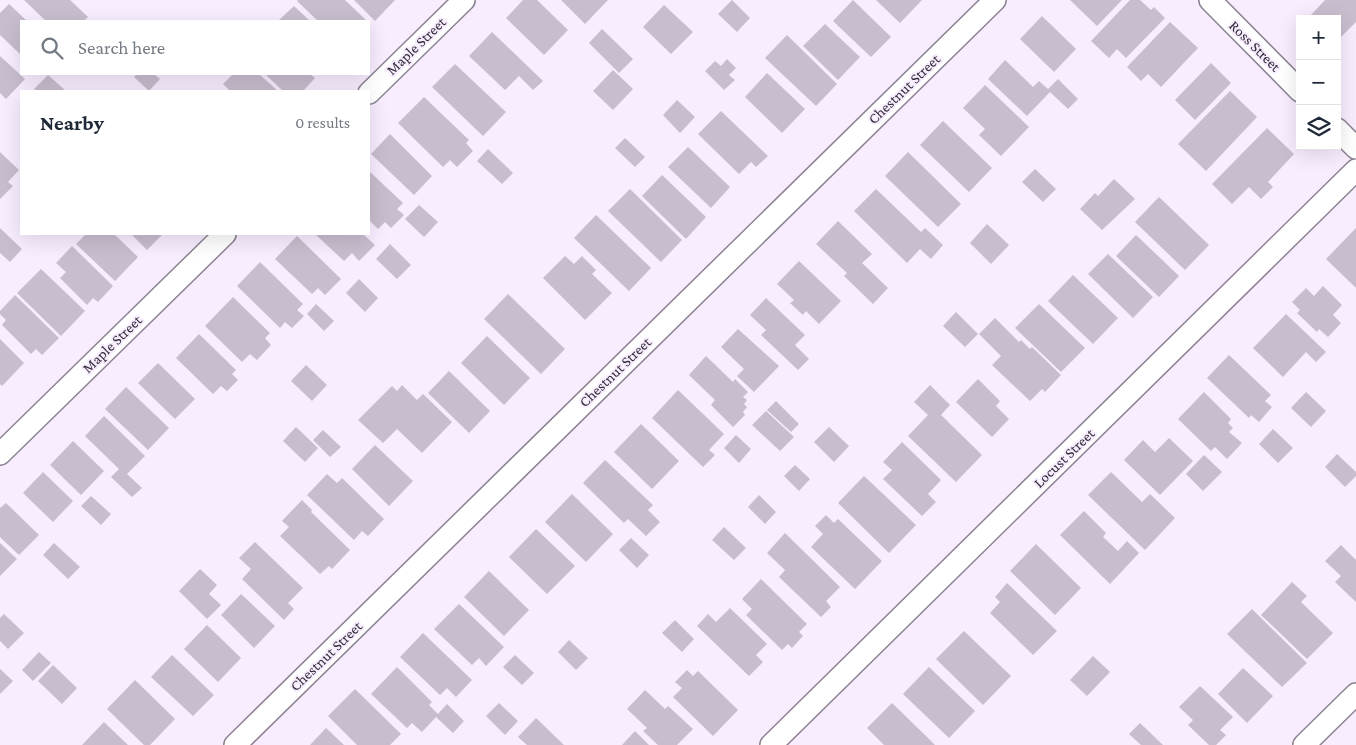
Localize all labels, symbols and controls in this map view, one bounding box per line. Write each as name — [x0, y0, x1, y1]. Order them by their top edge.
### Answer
street label: Maple Street — [383, 13, 450, 79]
map controls — [1296, 15, 1341, 150]
button: + — [1296, 15, 1341, 60]
street label: Ross Street — [1226, 17, 1284, 75]
search box — [20, 20, 370, 75]
icon: search — [38, 34, 66, 62]
text: Search here — [78, 37, 165, 58]
street label: Chestnut Street — [865, 50, 944, 127]
button: − — [1296, 60, 1341, 105]
button: layers — [1296, 105, 1341, 150]
text: Nearby — [40, 111, 104, 135]
text: 0 results — [295, 114, 350, 131]
street label: Maple Street — [79, 311, 146, 377]
street label: Chestnut Street — [576, 333, 655, 410]
street label: Locust Street — [1030, 424, 1098, 491]
street label: Chestnut Street — [287, 617, 366, 694]

